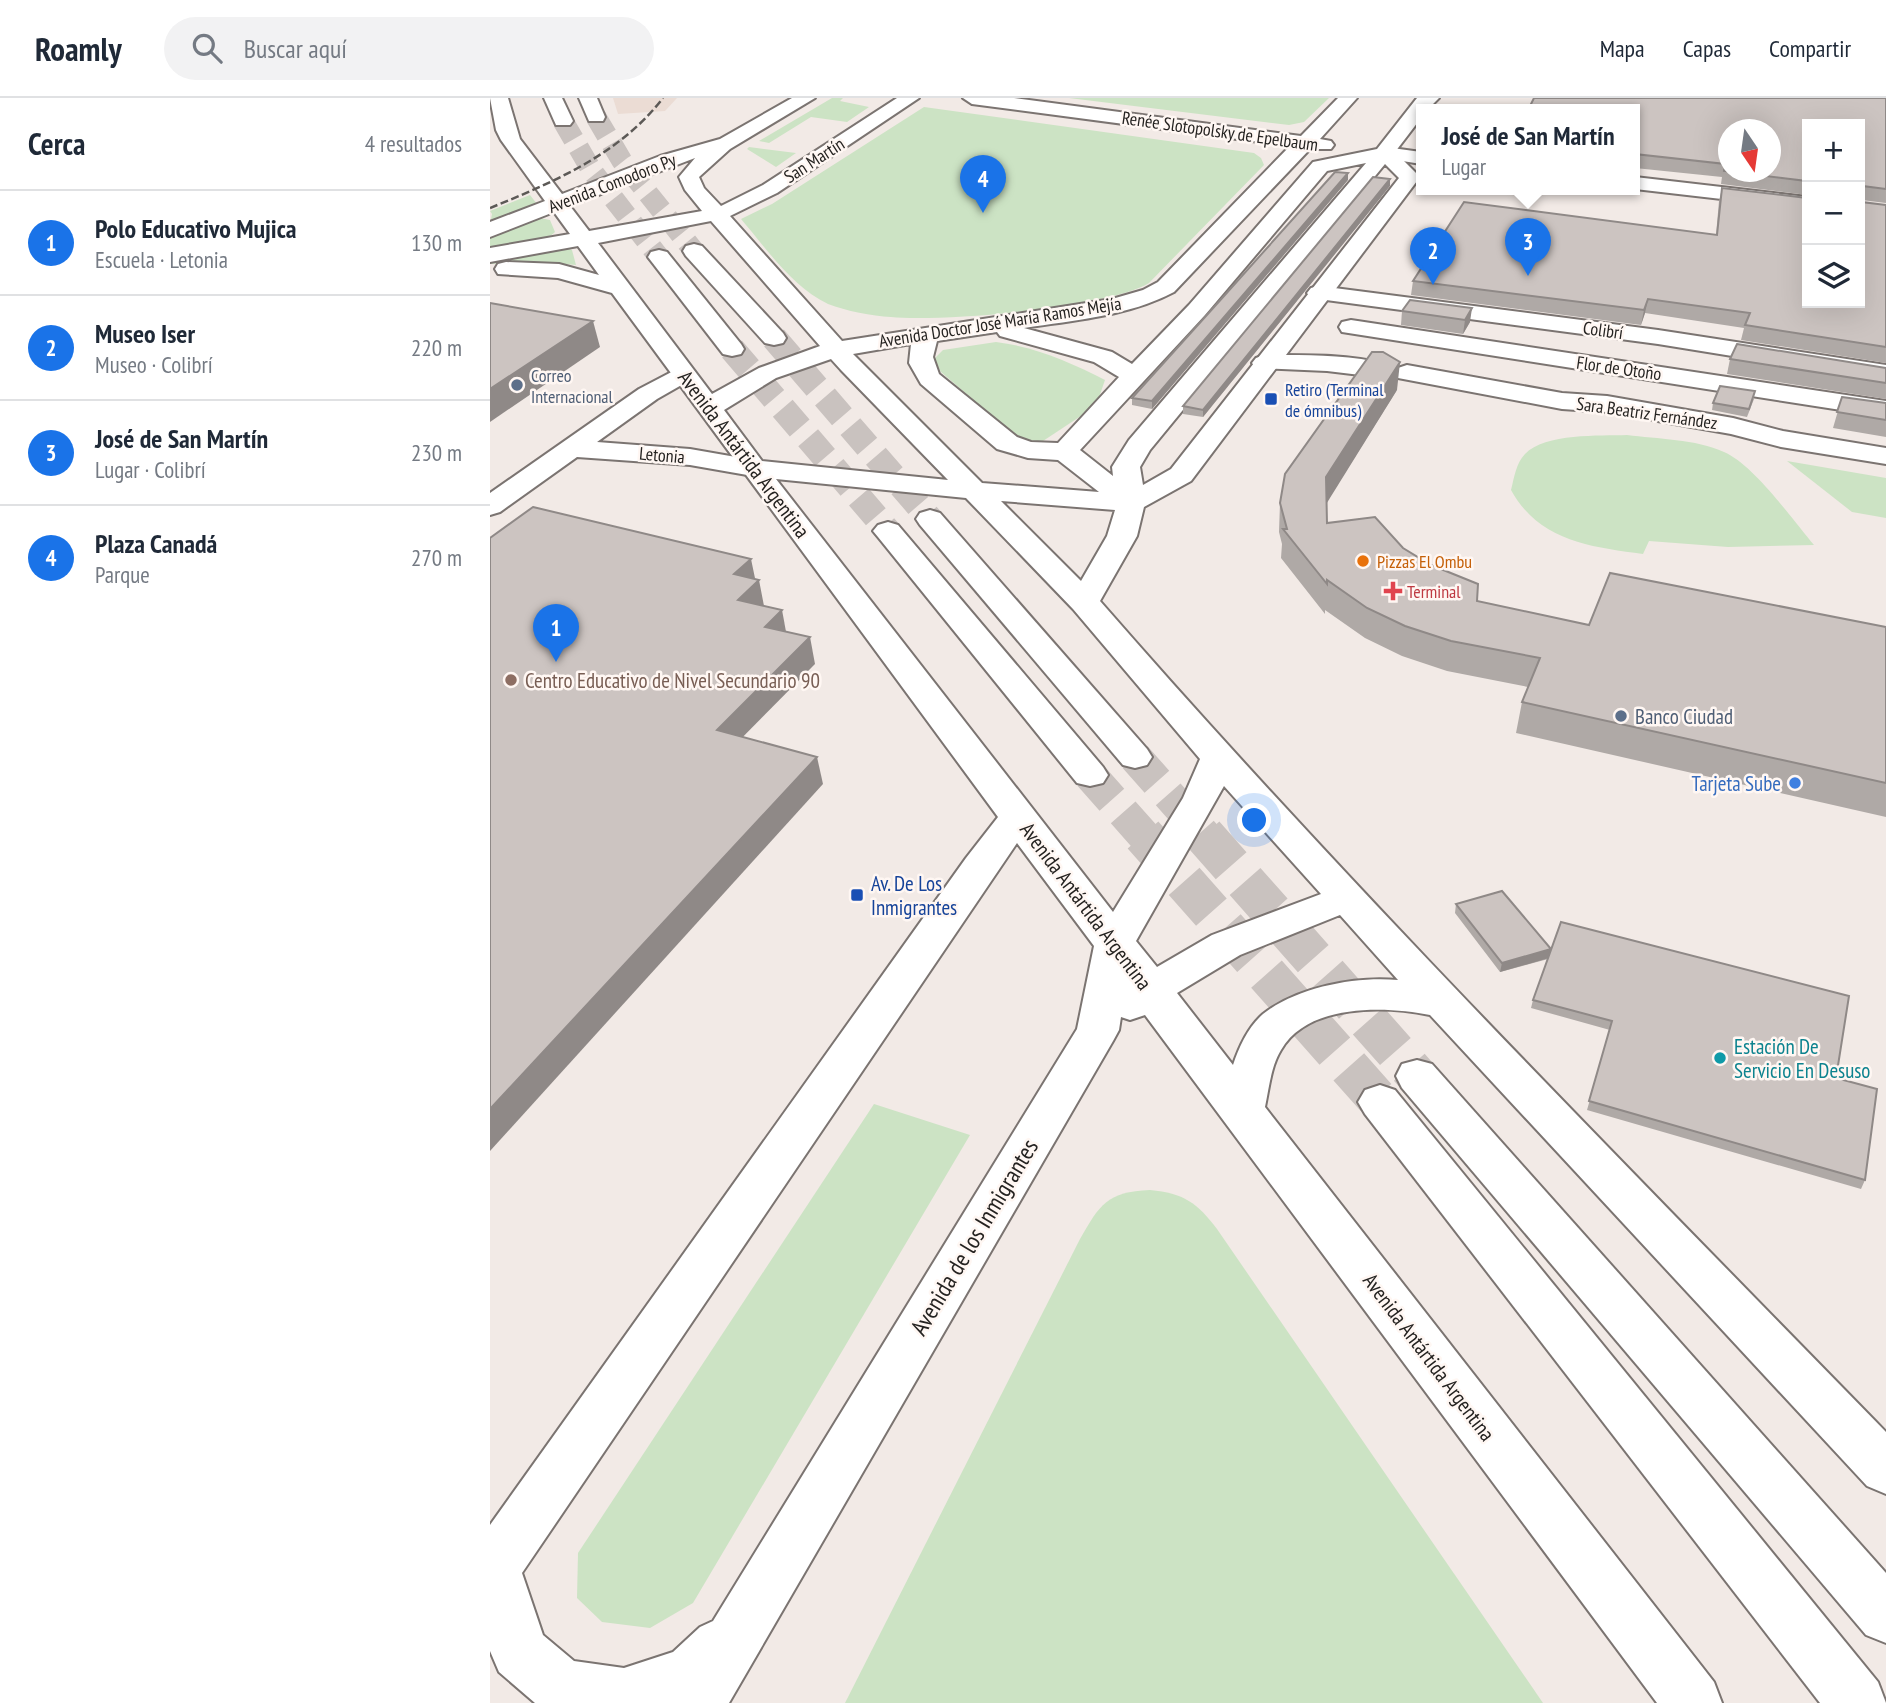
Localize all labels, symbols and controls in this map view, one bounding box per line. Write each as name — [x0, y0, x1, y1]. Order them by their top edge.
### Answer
search box — [164, 17, 654, 80]
text: Roamly — [35, 27, 122, 70]
icon: search — [188, 29, 226, 67]
text: Buscar aquí — [244, 32, 347, 65]
text: Mapa — [1600, 33, 1645, 64]
text: Capas — [1683, 33, 1731, 64]
text: Compartir — [1769, 33, 1851, 64]
popup — [1416, 104, 1640, 195]
street label: Renée Slotopolsky de Epelbaum — [1120, 106, 1320, 156]
text: José de San Martín — [1441, 119, 1615, 152]
north arrow — [1718, 119, 1781, 182]
map controls — [1802, 119, 1865, 308]
button: + — [1802, 119, 1865, 182]
text: Cerca — [28, 124, 85, 163]
text: 4 resultados — [365, 129, 462, 158]
street label: San Martín — [779, 132, 849, 188]
street label: Avenida Comodoro Py — [545, 148, 679, 218]
text: Lugar — [1441, 152, 1486, 181]
pin: 4 — [960, 155, 1006, 213]
button: − — [1802, 182, 1865, 245]
text: Polo Educativo Mujica — [95, 212, 297, 245]
pin: 3 — [1505, 218, 1551, 276]
pin: 2 — [1410, 227, 1456, 285]
text: 1 — [46, 228, 57, 257]
text: 130 m — [411, 228, 462, 257]
text: Escuela · Letonia — [95, 245, 228, 274]
button: layers — [1802, 245, 1865, 308]
street label: Avenida Doctor José María Ramos Mejía — [877, 291, 1123, 353]
street label: Colibrí — [1581, 316, 1625, 344]
text: Museo Iser — [95, 317, 195, 350]
text: 2 — [46, 333, 57, 362]
text: 220 m — [411, 333, 462, 362]
text: Museo · Colibrí — [95, 350, 213, 379]
street label: Flor de Otoño — [1575, 351, 1663, 385]
place label: Correo Internacional — [531, 364, 614, 408]
street label: Avenida Antártida Argentina — [672, 365, 816, 543]
marker: Correo Internacional — [509, 377, 525, 393]
place label: Retiro (Terminal de ómnibus) — [1285, 378, 1384, 422]
marker: Retiro (Terminal de ómnibus) — [1263, 391, 1279, 407]
street label: Sara Beatriz Fernández — [1575, 392, 1719, 434]
text: José de San Martín — [95, 422, 268, 455]
text: 3 — [46, 438, 57, 467]
text: 230 m — [411, 438, 462, 467]
street label: Letonia — [638, 442, 686, 468]
text: Lugar · Colibrí — [95, 455, 206, 484]
text: Plaza Canadá — [95, 527, 217, 560]
text: 4 — [46, 543, 57, 572]
text: 270 m — [411, 543, 462, 572]
place label: Pizzas El Ombu — [1377, 550, 1472, 573]
marker: Pizzas El Ombu — [1355, 553, 1371, 569]
text: Parque — [95, 560, 150, 589]
place label: Terminal — [1407, 580, 1461, 603]
marker: Terminal — [1385, 583, 1401, 599]
pin: 1 — [533, 604, 579, 662]
place label: Centro Educativo de Nivel Secundario 90 — [525, 667, 820, 694]
marker: Centro Educativo de Nivel Secundario 90 — [503, 672, 519, 688]
place label: Banco Ciudad — [1635, 703, 1733, 730]
marker: Banco Ciudad — [1613, 708, 1629, 724]
place label: Tarjeta Sube — [1692, 770, 1781, 797]
marker: Tarjeta Sube — [1787, 775, 1803, 791]
your location — [1237, 803, 1271, 837]
street label: Avenida Antártida Argentina — [1014, 817, 1158, 995]
place label: Av. De Los Inmigrantes — [871, 870, 957, 921]
marker: Av. De Los Inmigrantes — [849, 887, 865, 903]
place label: Estación De Servicio En Desuso — [1734, 1033, 1870, 1084]
marker: Estación De Servicio En Desuso — [1712, 1050, 1728, 1066]
street label: Avenida de los Inmigrantes — [903, 1133, 1045, 1341]
street label: Avenida Antártida Argentina — [1357, 1268, 1501, 1446]

